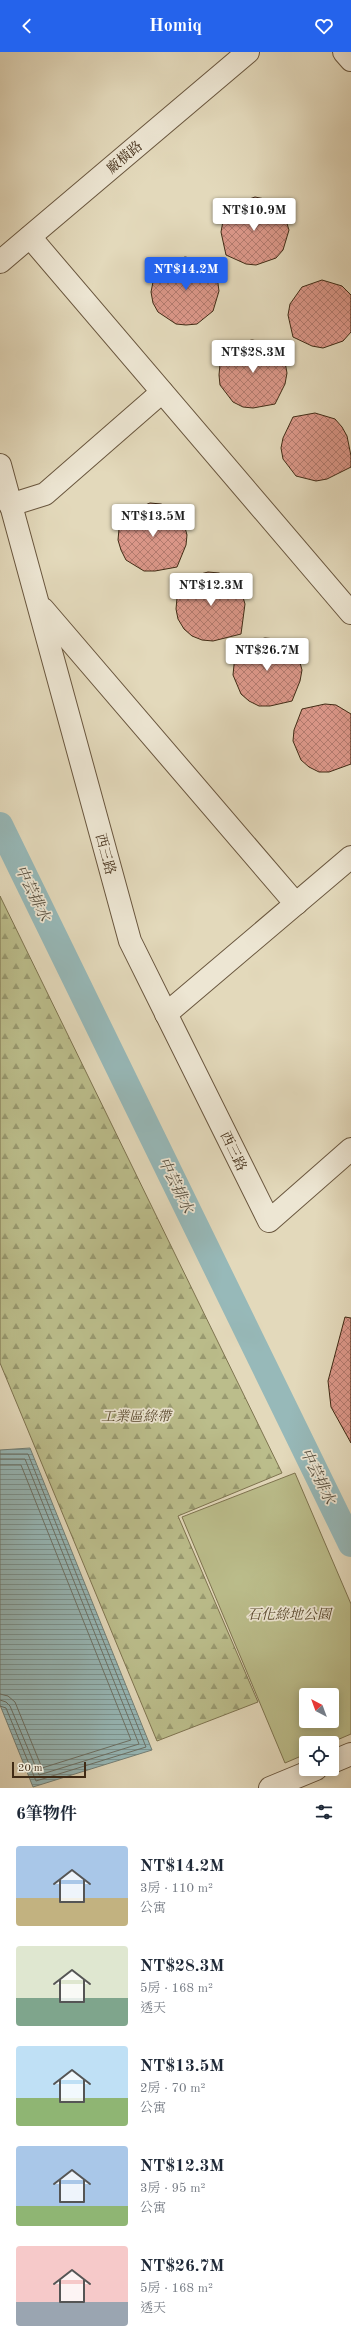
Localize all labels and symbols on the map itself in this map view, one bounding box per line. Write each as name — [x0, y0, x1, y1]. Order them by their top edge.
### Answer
street label: 廠橫路 — [103, 138, 145, 177]
pin: NT$10.9M — [213, 198, 295, 232]
pin: NT$14.2M — [145, 257, 227, 291]
pin: NT$28.3M — [212, 340, 294, 374]
pin: NT$13.5M — [112, 504, 194, 538]
pin: NT$12.3M — [170, 573, 252, 607]
pin: NT$26.7M — [226, 638, 308, 672]
street label: 西三路 — [93, 832, 118, 876]
water label: 中芸排水 — [12, 863, 54, 926]
street label: 西三路 — [218, 1129, 249, 1173]
water label: 中芸排水 — [155, 1155, 197, 1218]
park label: 工業區綠帶 — [101, 1409, 173, 1424]
water label: 中芸排水 — [297, 1446, 339, 1509]
park label: 石化綠地公園 — [247, 1607, 333, 1622]
north arrow — [299, 1688, 339, 1728]
scale bar — [12, 1760, 86, 1779]

